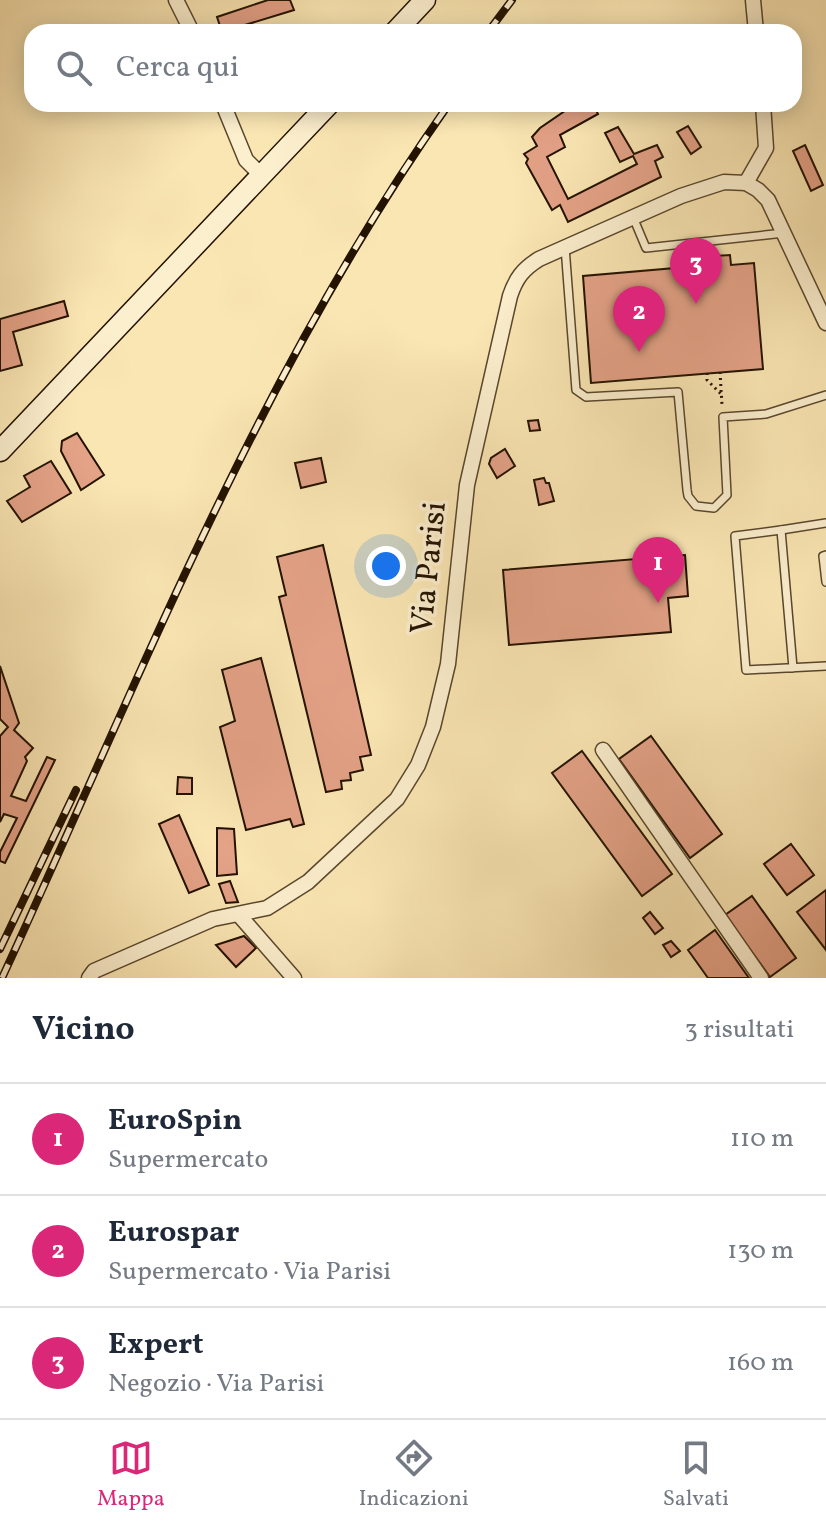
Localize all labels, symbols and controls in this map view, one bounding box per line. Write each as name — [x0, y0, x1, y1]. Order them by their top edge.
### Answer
search box — [24, 24, 802, 112]
icon: search — [52, 46, 96, 90]
text: Cerca qui — [116, 47, 239, 89]
pin: 3 — [670, 238, 722, 304]
pin: 2 — [613, 286, 665, 352]
street label: Via Parisi — [401, 499, 459, 637]
pin: 1 — [632, 537, 684, 603]
your location — [366, 546, 406, 586]
text: Vicino — [32, 1007, 135, 1054]
text: 3 risultati — [685, 1012, 794, 1048]
text: EuroSpin — [108, 1100, 242, 1142]
text: 1 — [53, 1121, 63, 1157]
text: 110 m — [730, 1121, 794, 1157]
text: Supermercato — [108, 1142, 268, 1178]
text: Eurospar — [108, 1212, 240, 1254]
text: 2 — [51, 1233, 65, 1269]
text: 130 m — [727, 1233, 794, 1269]
text: Supermercato · Via Parisi — [108, 1254, 391, 1290]
text: Expert — [108, 1324, 204, 1366]
text: 3 — [51, 1345, 65, 1381]
text: 160 m — [727, 1345, 794, 1381]
text: Negozio · Via Parisi — [108, 1366, 324, 1402]
tab: Mappa — [97, 1436, 165, 1515]
tab: Indicazioni — [359, 1436, 469, 1515]
tab: Salvati — [663, 1436, 729, 1515]

